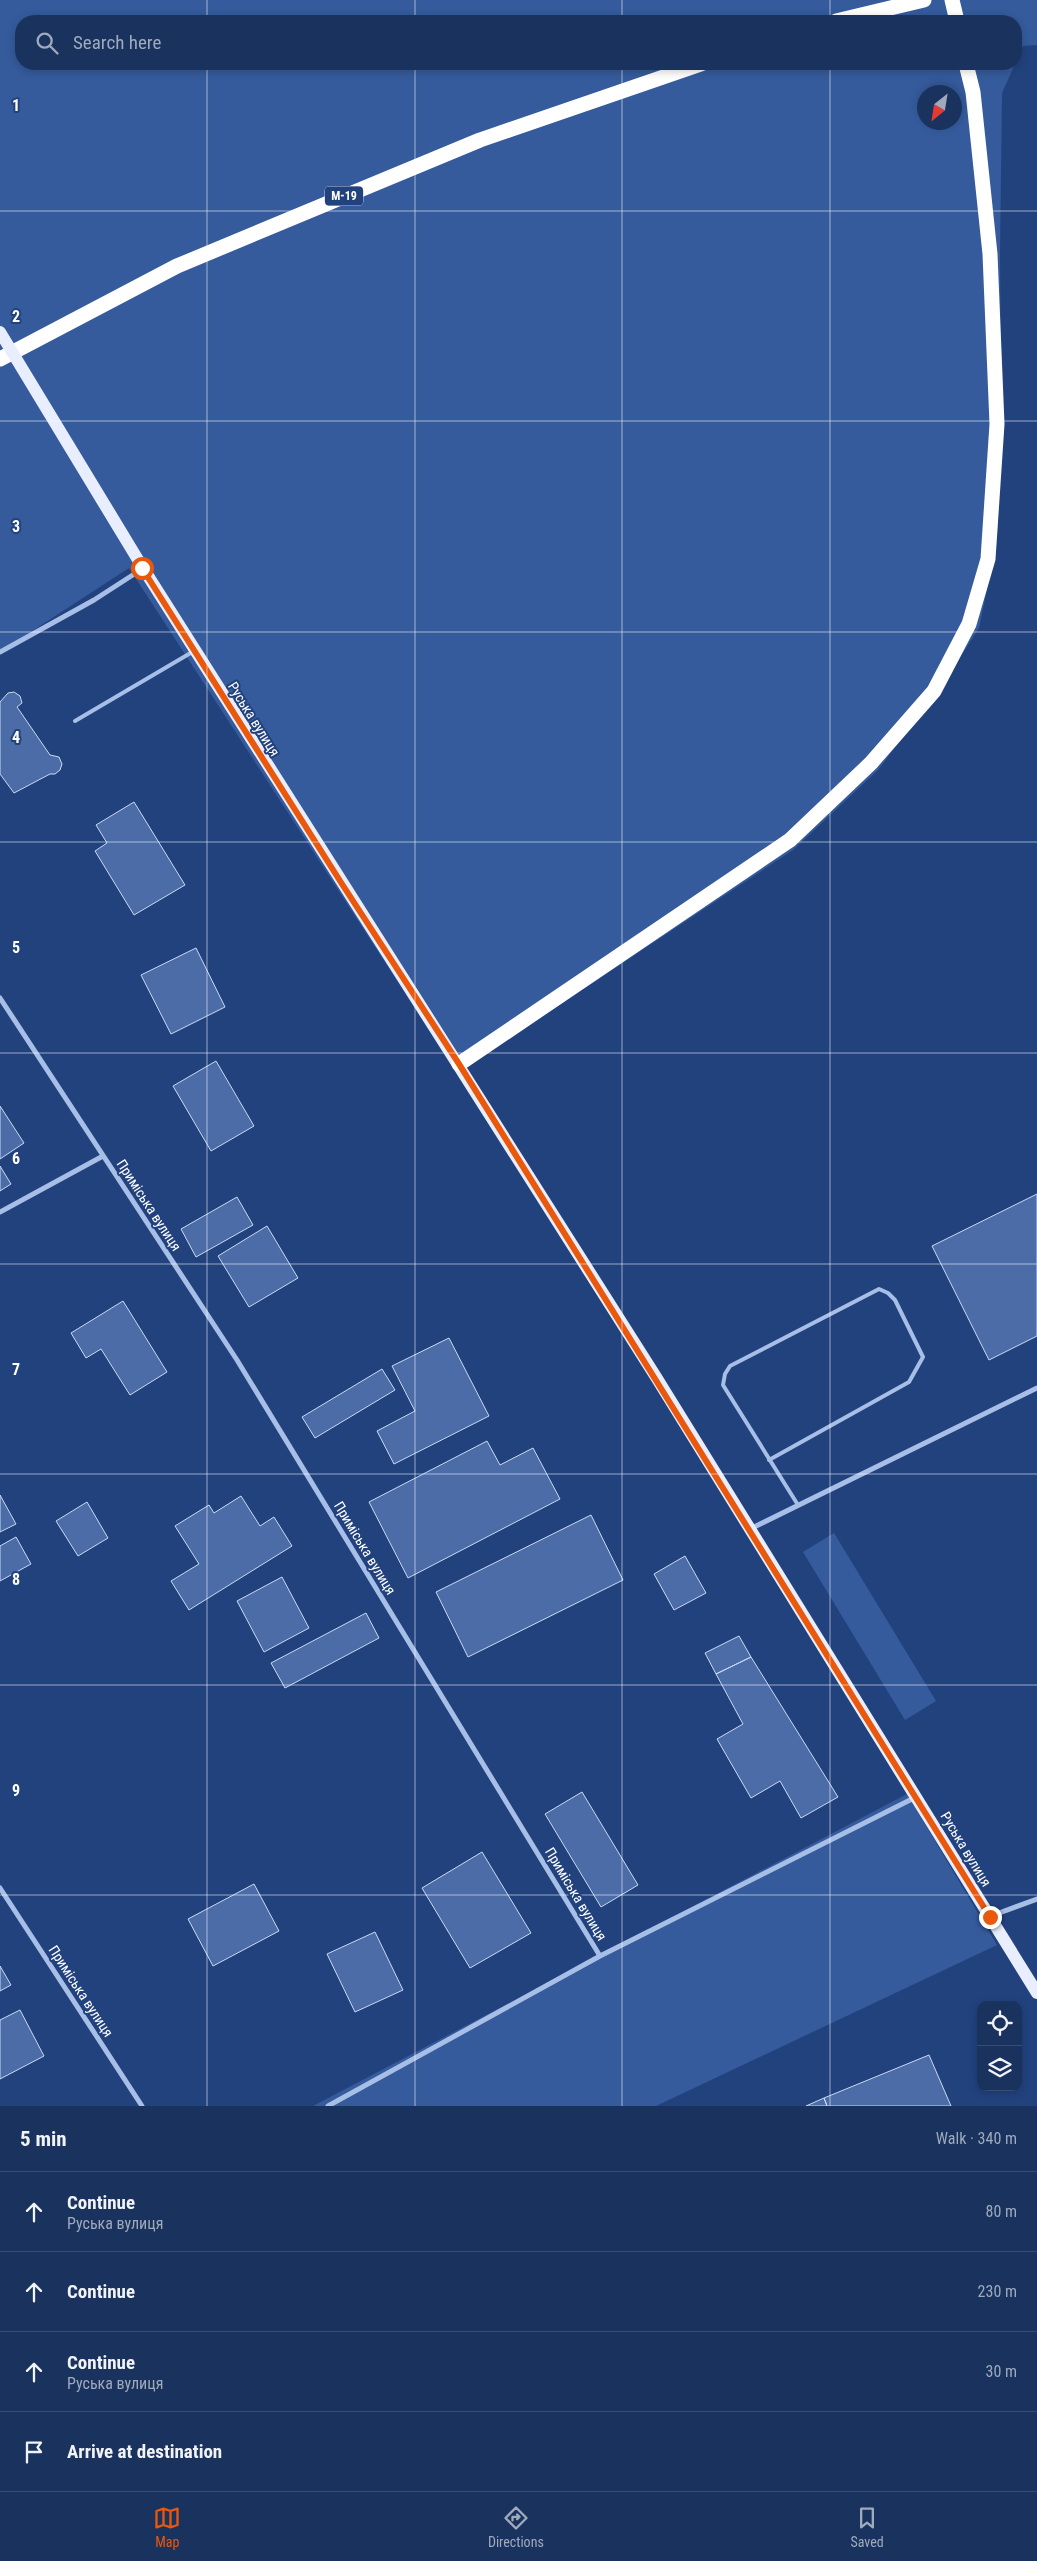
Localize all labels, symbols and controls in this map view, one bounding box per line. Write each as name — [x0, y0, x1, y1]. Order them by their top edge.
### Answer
search box — [15, 15, 1022, 70]
icon: search — [33, 29, 61, 57]
text: Search here — [73, 31, 161, 54]
north arrow — [917, 85, 962, 130]
text: 1 — [12, 96, 20, 115]
road number: М-19 — [325, 187, 363, 206]
text: 2 — [12, 307, 20, 326]
text: 3 — [12, 517, 20, 536]
route start — [131, 557, 154, 580]
street label: Руська вулиця — [225, 679, 283, 759]
text: 4 — [12, 728, 20, 747]
text: 5 — [12, 938, 20, 957]
text: 6 — [12, 1149, 20, 1168]
street label: Приміська вулиця — [113, 1156, 185, 1254]
text: 7 — [12, 1360, 20, 1379]
street label: Приміська вулиця — [331, 1499, 399, 1597]
text: 8 — [12, 1570, 20, 1589]
text: 9 — [12, 1781, 20, 1800]
street label: Руська вулиця — [937, 1809, 995, 1889]
street label: Приміська вулиця — [542, 1845, 610, 1943]
route end — [979, 1906, 1002, 1929]
street label: Приміська вулиця — [45, 1942, 117, 2040]
map controls — [977, 2001, 1022, 2091]
button: locate — [977, 2001, 1022, 2046]
button: layers — [977, 2046, 1022, 2091]
text: 5 min — [20, 2127, 67, 2151]
text: Walk · 340 m — [936, 2129, 1017, 2148]
text: Continue — [67, 2191, 135, 2214]
icon: ahead — [20, 2198, 48, 2226]
text: 80 m — [985, 2202, 1017, 2221]
text: Руська вулиця — [67, 2214, 163, 2233]
icon: ahead — [20, 2278, 48, 2306]
text: Continue — [67, 2280, 135, 2303]
text: 230 m — [978, 2282, 1017, 2301]
text: Continue — [67, 2351, 135, 2374]
icon: ahead — [20, 2358, 48, 2386]
text: 30 m — [985, 2362, 1017, 2381]
text: Руська вулиця — [67, 2374, 163, 2393]
icon: arrive — [20, 2438, 48, 2466]
text: Arrive at destination — [67, 2440, 222, 2463]
tab: Map — [153, 2504, 181, 2550]
tab: Directions — [488, 2504, 544, 2550]
tab: Saved — [850, 2504, 884, 2550]

